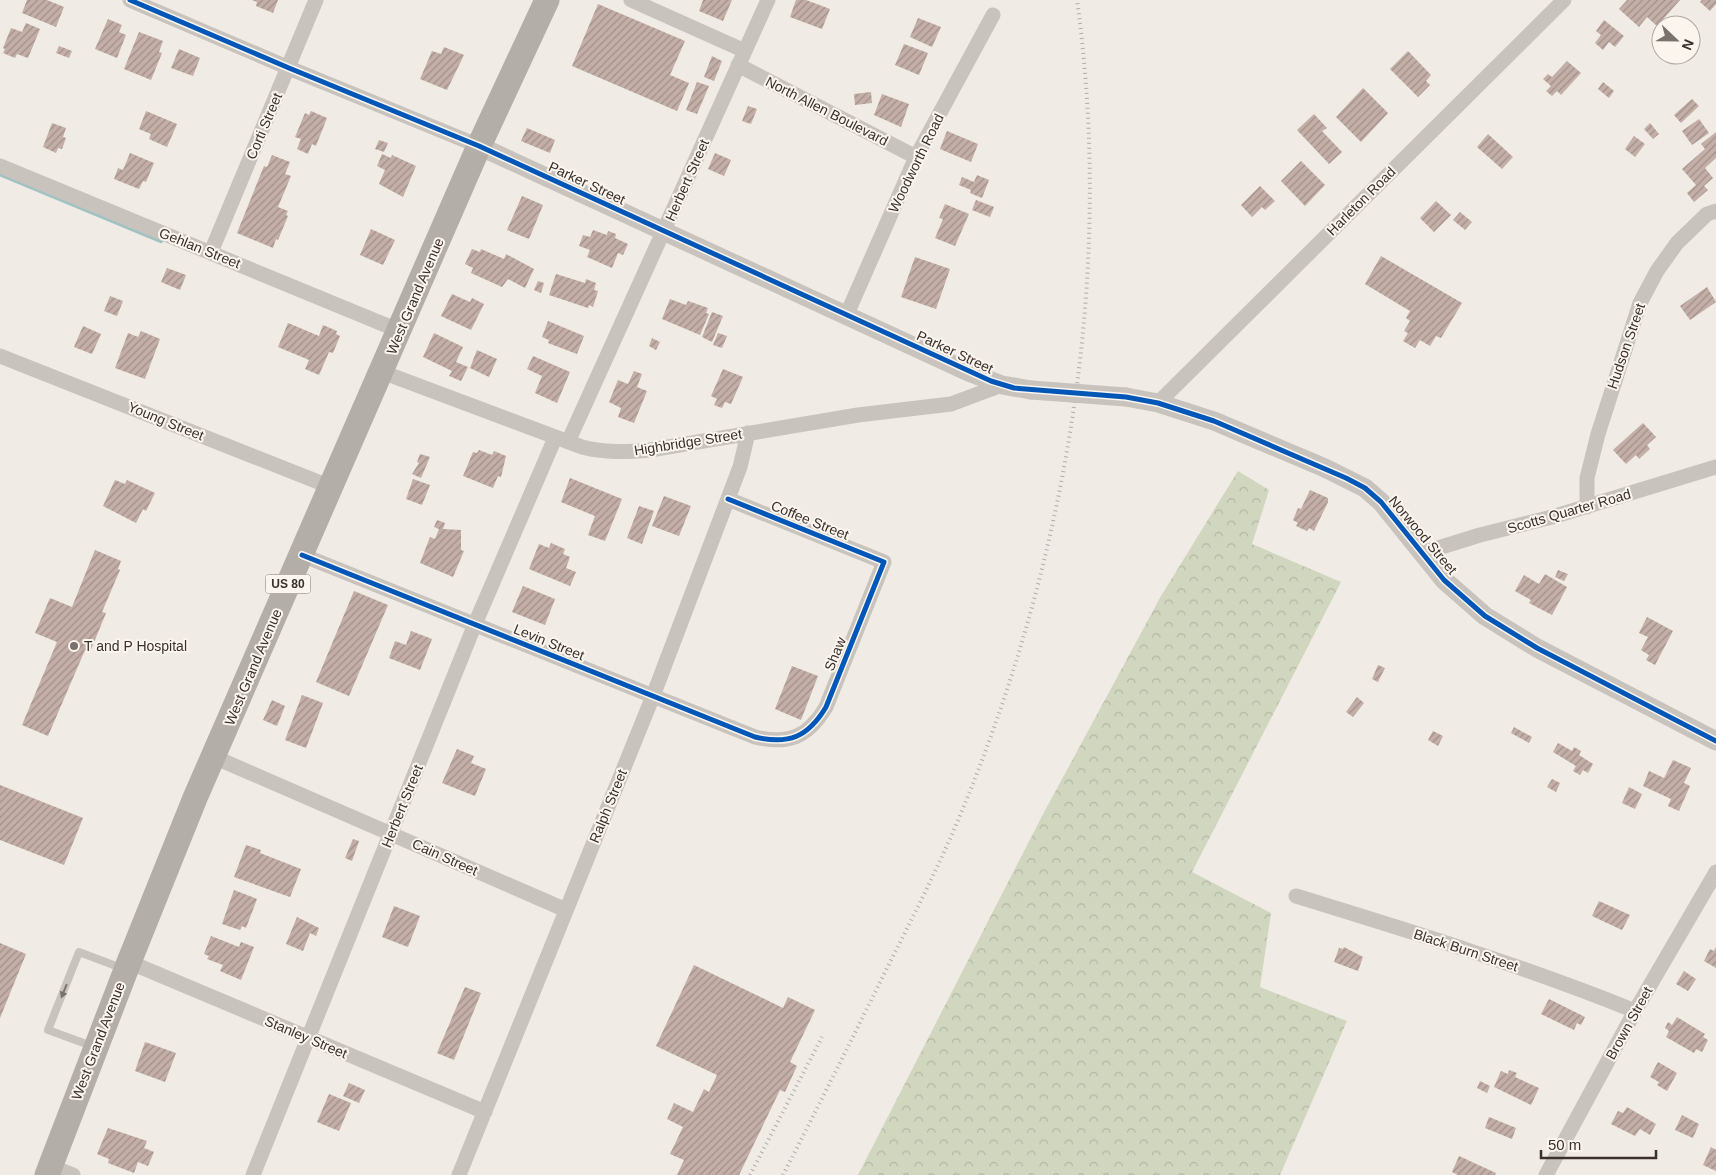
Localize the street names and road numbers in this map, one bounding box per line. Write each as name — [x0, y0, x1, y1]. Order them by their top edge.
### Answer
street label: North Allen Boulevard — [763, 73, 891, 149]
street label: Corti Street — [243, 90, 285, 162]
street label: Woodworth Road — [885, 111, 947, 215]
street label: Herbert Street — [662, 136, 712, 223]
street label: Parker Street — [546, 158, 628, 208]
street label: Harleton Road — [1323, 163, 1399, 239]
street label: Gehlan Street — [157, 224, 243, 272]
street label: West Grand Avenue — [383, 235, 447, 357]
street label: Hudson Street — [1604, 301, 1648, 391]
street label: Parker Street — [914, 327, 996, 377]
street label: Young Street — [126, 399, 206, 444]
street label: Highbridge Street — [633, 426, 743, 458]
street label: Scotts Quarter Road — [1505, 486, 1633, 536]
street label: Norwood Street — [1386, 493, 1460, 577]
street label: Coffee Street — [769, 497, 851, 543]
road number: US 80 — [266, 574, 310, 594]
street label: West Grand Avenue — [221, 606, 285, 728]
street label: Levin Street — [511, 621, 587, 663]
street label: Shaw — [821, 634, 849, 673]
street label: Herbert Street — [378, 762, 426, 850]
street label: Ralph Street — [586, 767, 630, 845]
street label: Cain Street — [410, 835, 480, 879]
street label: Black Burn Street — [1412, 926, 1520, 974]
street label: West Grand Avenue — [68, 980, 128, 1102]
street label: Brown Street — [1602, 984, 1656, 1062]
street label: Stanley Street — [262, 1012, 350, 1062]

